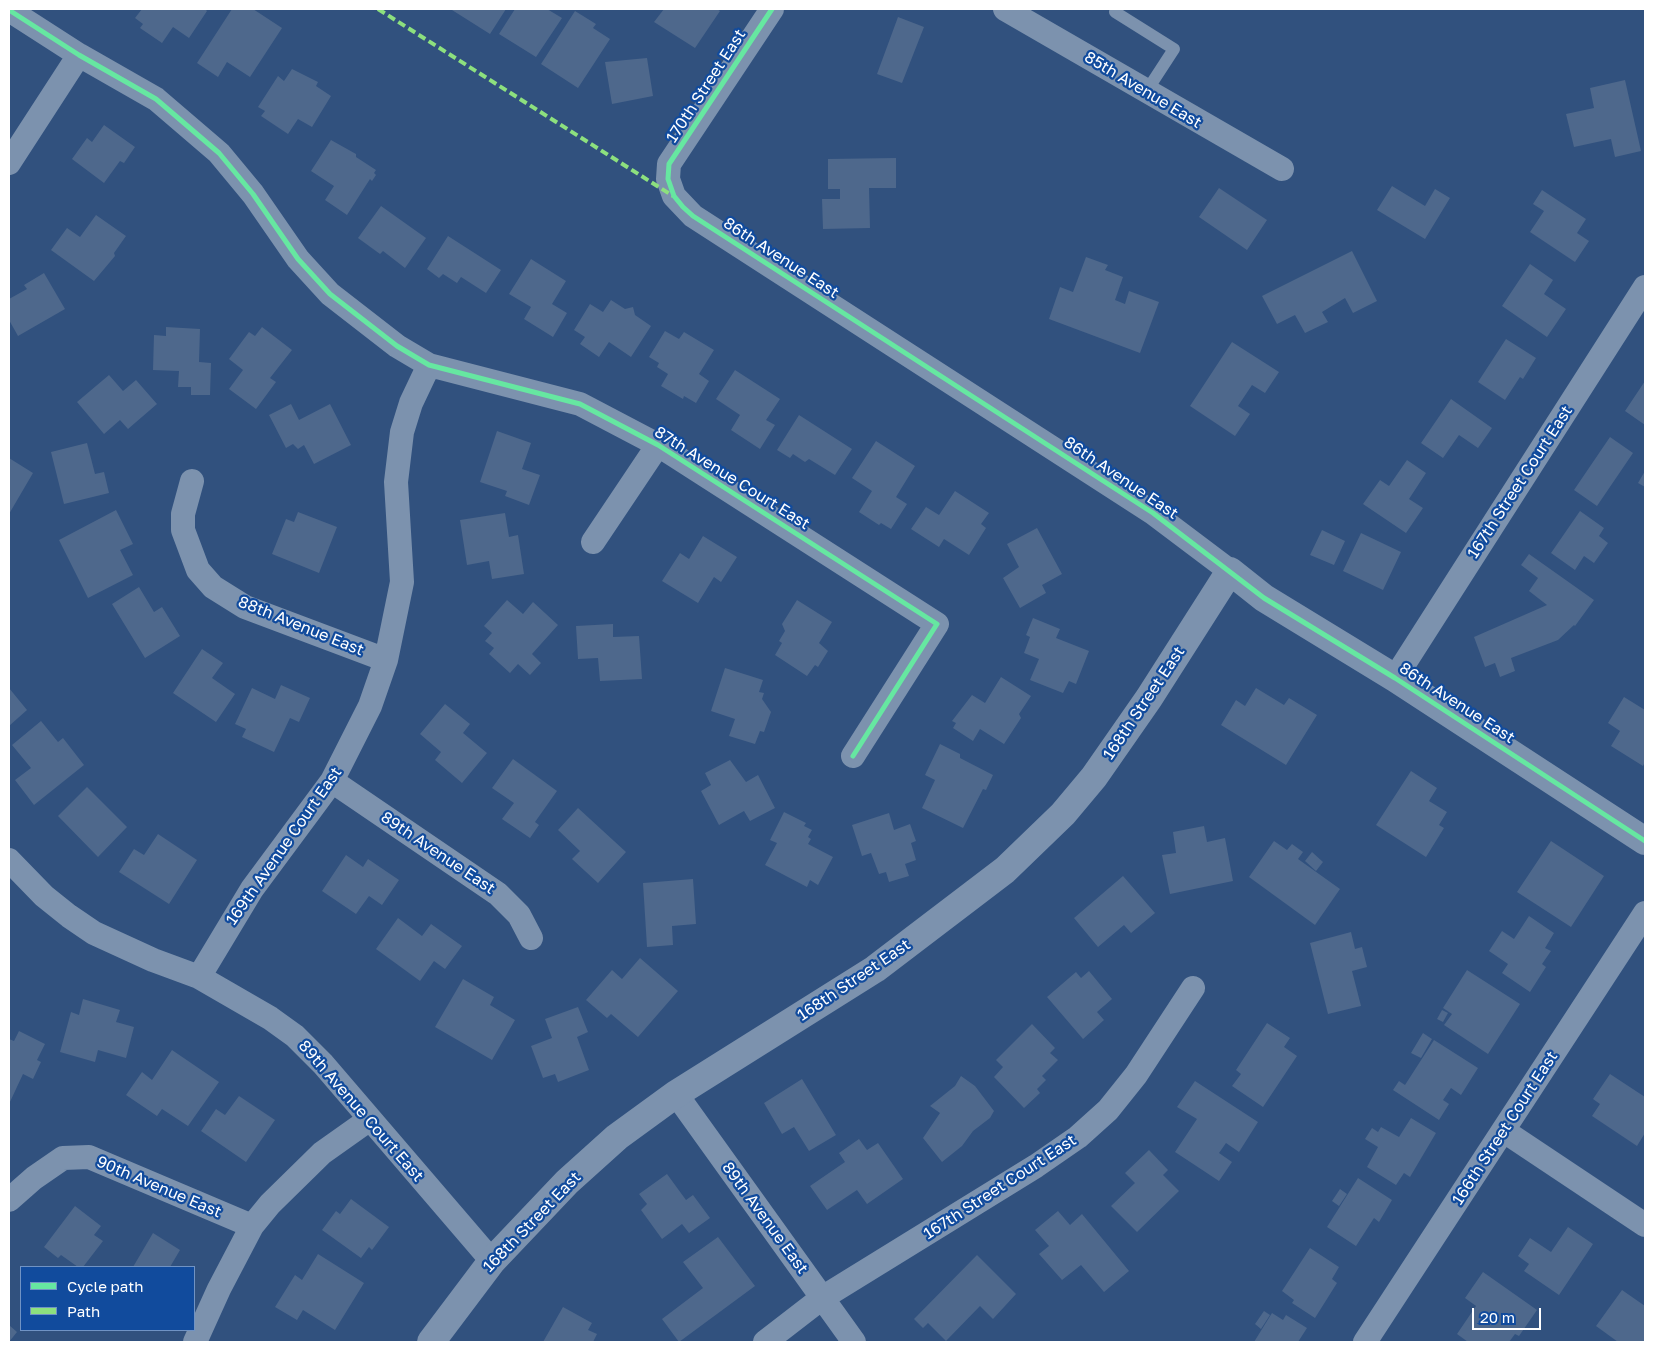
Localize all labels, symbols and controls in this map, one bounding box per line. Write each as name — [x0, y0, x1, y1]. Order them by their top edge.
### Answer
street label: 170th Street East — [662, 26, 750, 146]
street label: 85th Avenue East — [1081, 47, 1205, 133]
street label: 86th Avenue East — [720, 214, 842, 302]
street label: 167th Street Court East — [1463, 402, 1577, 562]
street label: 87th Avenue Court East — [651, 422, 813, 534]
street label: 86th Avenue East — [1060, 433, 1182, 523]
street label: 88th Avenue East — [235, 592, 367, 660]
street label: 168th Street East — [1099, 643, 1189, 763]
street label: 86th Avenue East — [1396, 659, 1518, 747]
street label: 169th Avenue Court East — [222, 763, 346, 929]
street label: 89th Avenue East — [377, 808, 499, 898]
street label: 168th Street East — [794, 935, 914, 1025]
street label: 89th Avenue Court East — [294, 1036, 428, 1186]
street label: 166th Street Court East — [1448, 1048, 1562, 1208]
street label: 167th Street Court East — [920, 1130, 1080, 1244]
street label: 90th Avenue East — [94, 1152, 224, 1222]
street label: 89th Avenue East — [718, 1158, 812, 1278]
street label: 168th Street East — [479, 1168, 585, 1276]
legend — [20, 1266, 195, 1331]
text: Cycle path — [67, 1277, 143, 1295]
scale bar — [1474, 1298, 1543, 1330]
text: Path — [67, 1302, 100, 1320]
text: 20 m — [1480, 1308, 1515, 1326]

